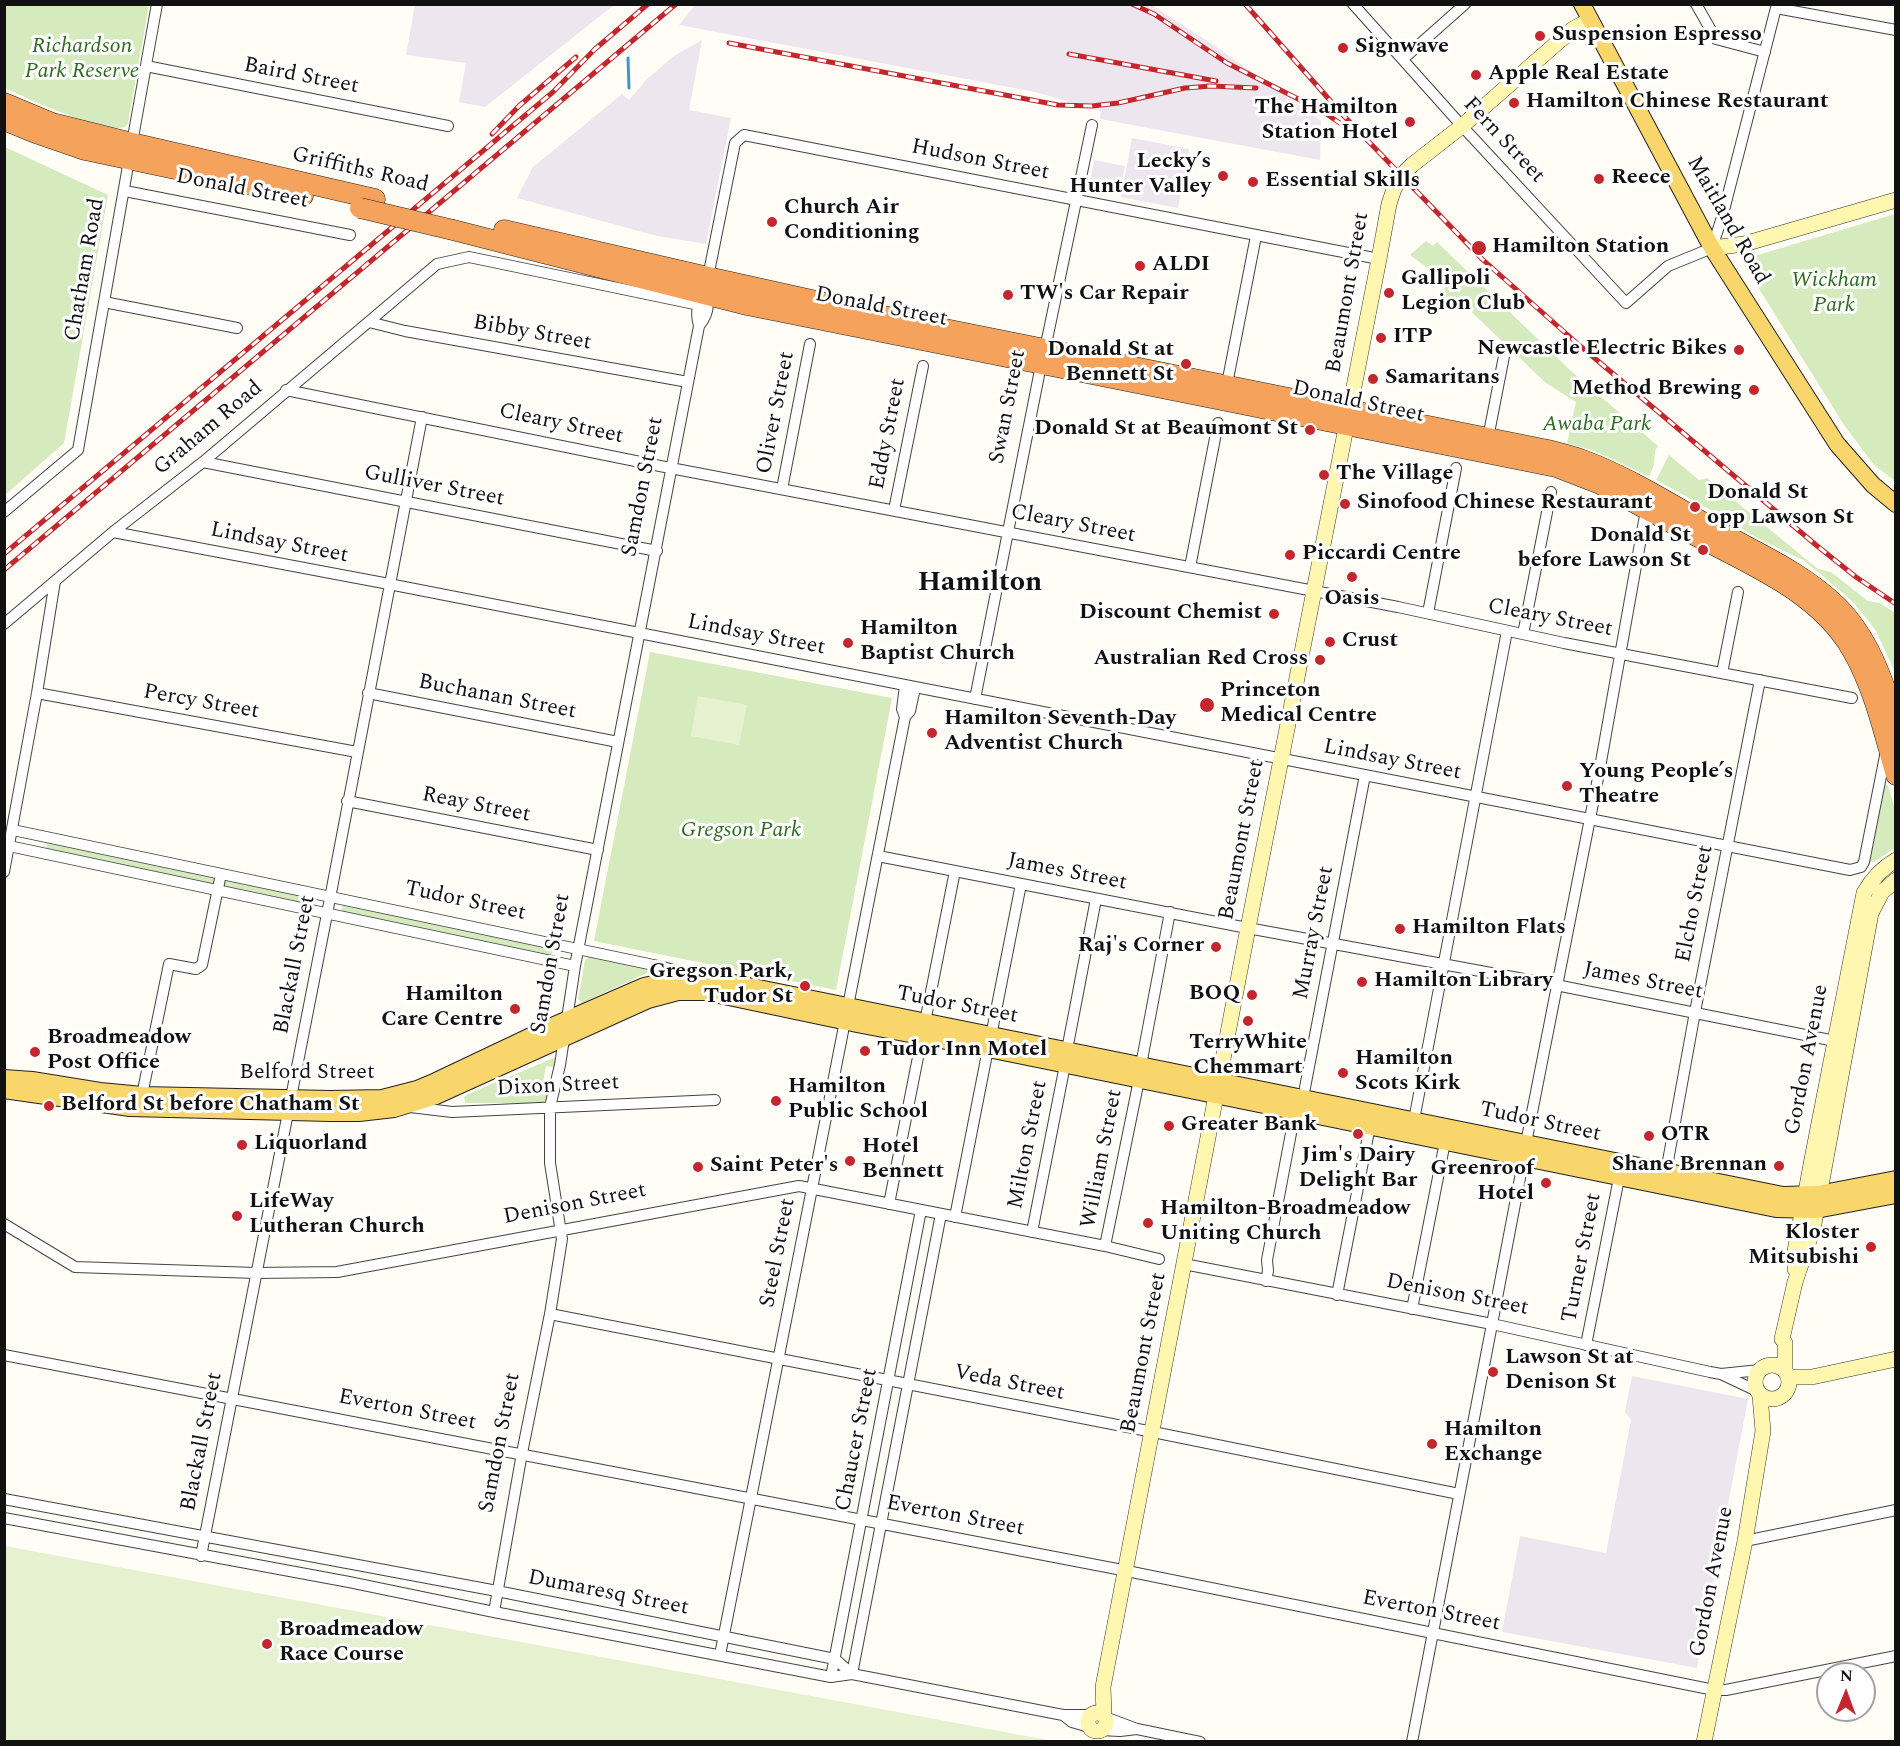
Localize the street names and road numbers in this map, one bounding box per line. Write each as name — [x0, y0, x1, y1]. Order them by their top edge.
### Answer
street label: Baird Street — [241, 53, 361, 101]
street label: Fern Street — [1456, 92, 1550, 190]
street label: Hudson Street — [909, 135, 1051, 187]
street label: Griffiths Road — [289, 142, 431, 200]
street label: Maitland Road — [1680, 152, 1774, 290]
street label: Donald Street — [174, 164, 310, 216]
street label: Chatham Road — [60, 196, 112, 344]
street label: Beaumont Street — [1322, 210, 1376, 376]
street label: Donald Street — [813, 282, 949, 334]
street label: Bibby Street — [471, 311, 593, 357]
street label: Swan Street — [985, 348, 1033, 466]
street label: Oliver Street — [752, 349, 802, 477]
street label: Graham Road — [149, 376, 269, 482]
street label: Eddy Street — [865, 376, 913, 492]
street label: Donald Street — [1290, 376, 1426, 430]
street label: Cleary Street — [496, 399, 626, 451]
street label: Samdon Street — [617, 415, 671, 559]
street label: Gulliver Street — [362, 460, 506, 514]
street label: Cleary Street — [1008, 500, 1138, 550]
street label: Lindsay Street — [208, 518, 350, 570]
street label: Cleary Street — [1485, 594, 1615, 644]
street label: Lindsay Street — [685, 610, 827, 662]
street label: Buchanan Street — [416, 670, 578, 726]
street label: Percy Street — [141, 680, 261, 726]
street label: Lindsay Street — [1321, 735, 1463, 787]
street label: Beaumont Street — [1214, 757, 1272, 923]
street label: Reay Street — [420, 783, 532, 829]
street label: Elcho Street — [1672, 843, 1720, 965]
street label: James Street — [1005, 849, 1129, 897]
street label: Murray Street — [1289, 864, 1341, 1002]
street label: Tudor Street — [402, 876, 528, 928]
street label: Samdon Street — [527, 892, 577, 1036]
street label: Blackall Street — [270, 893, 322, 1037]
street label: James Street — [1581, 958, 1705, 1006]
street label: Tudor Street — [894, 981, 1020, 1031]
street label: Gordon Avenue — [1780, 983, 1836, 1137]
street label: Belford Street — [239, 1061, 375, 1087]
street label: Dixon Street — [496, 1071, 620, 1103]
street label: Milton Street — [1004, 1079, 1054, 1211]
street label: William Street — [1077, 1087, 1129, 1231]
street label: Tudor Street — [1477, 1097, 1603, 1149]
street label: Denison Street — [501, 1178, 649, 1232]
street label: Turner Street — [1558, 1191, 1608, 1325]
street label: Steel Street — [755, 1196, 803, 1310]
street label: Denison Street — [1383, 1269, 1531, 1323]
street label: Beaumont Street — [1116, 1270, 1174, 1436]
street label: Veda Street — [951, 1360, 1067, 1408]
street label: Chaucer Street — [831, 1366, 885, 1514]
street label: Blackall Street — [177, 1370, 229, 1514]
street label: Samdon Street — [474, 1371, 528, 1515]
street label: Everton Street — [336, 1385, 478, 1437]
street label: Everton Street — [884, 1491, 1026, 1543]
street label: Gordon Avenue — [1685, 1505, 1741, 1659]
street label: Dumaresq Street — [525, 1565, 691, 1623]
street label: Everton Street — [1360, 1586, 1502, 1638]

